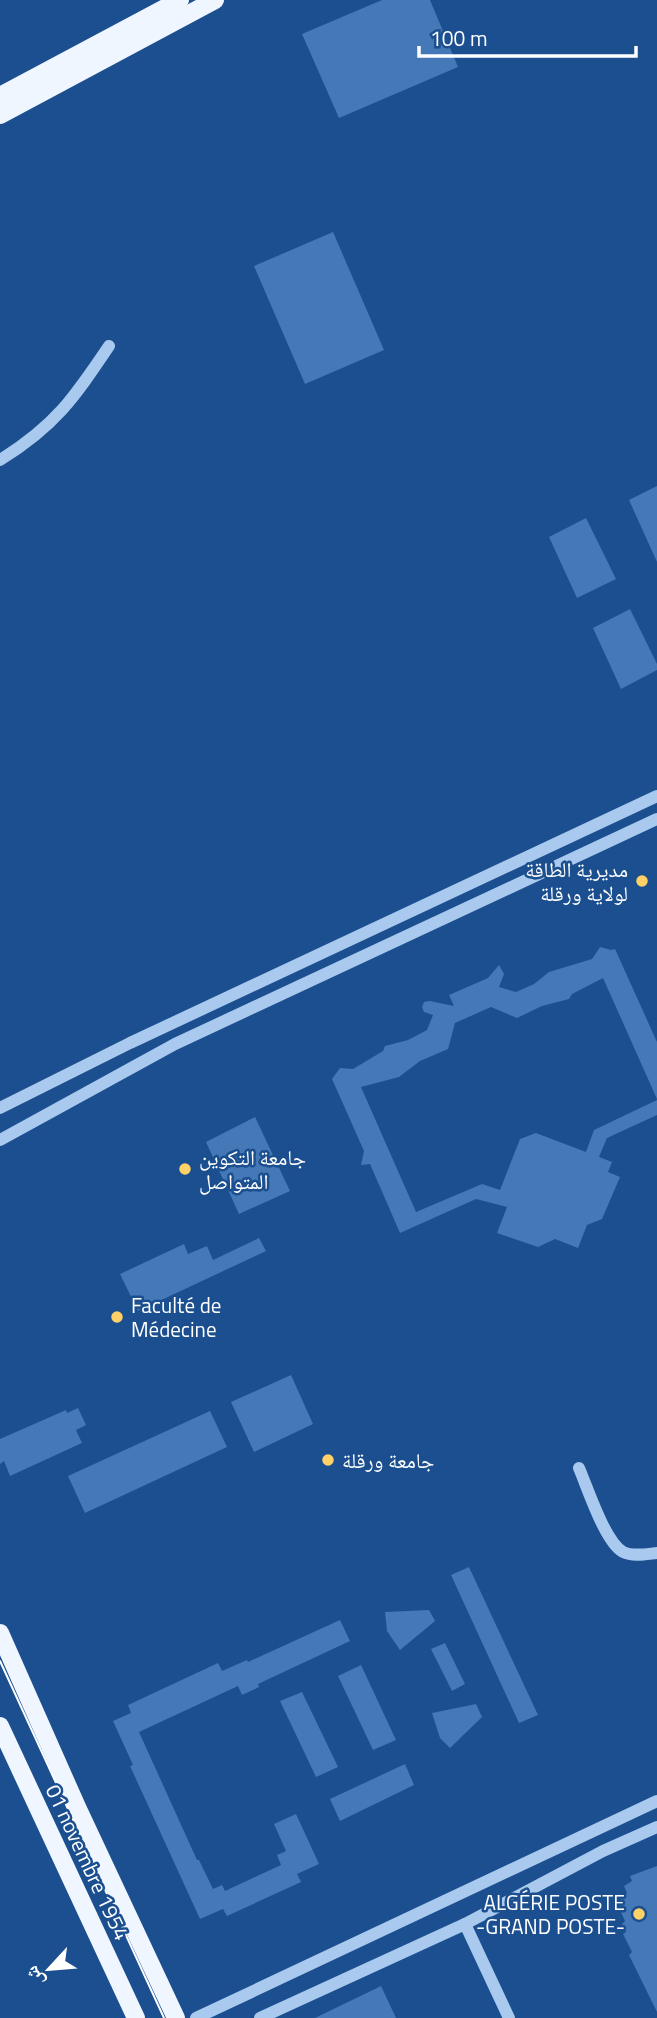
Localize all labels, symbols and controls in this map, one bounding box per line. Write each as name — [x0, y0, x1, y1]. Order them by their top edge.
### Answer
scale bar — [419, 14, 636, 58]
text: 100 m — [430, 22, 487, 54]
place label: مديرية الطاقة لولاية ورقلة — [525, 853, 628, 909]
marker: مديرية الطاقة لولاية ورقلة — [634, 873, 650, 889]
place label: جامعة التكوين المتواصل — [199, 1141, 306, 1197]
marker: جامعة التكوين المتواصل — [177, 1161, 193, 1177]
place label: Faculté de Médecine — [131, 1289, 221, 1345]
marker: Faculté de Médecine — [109, 1309, 125, 1325]
place label: جامعة ورقلة — [342, 1444, 434, 1476]
marker: جامعة ورقلة — [320, 1452, 336, 1468]
street label: 01 novembre 1954 — [38, 1779, 138, 1945]
place label: ALGÉRIE POSTE -GRAND POSTE- — [476, 1886, 625, 1942]
marker: ALGÉRIE POSTE -GRAND POSTE- — [631, 1906, 647, 1922]
north arrow — [14, 1934, 84, 2004]
text: ش — [16, 1961, 51, 1992]

